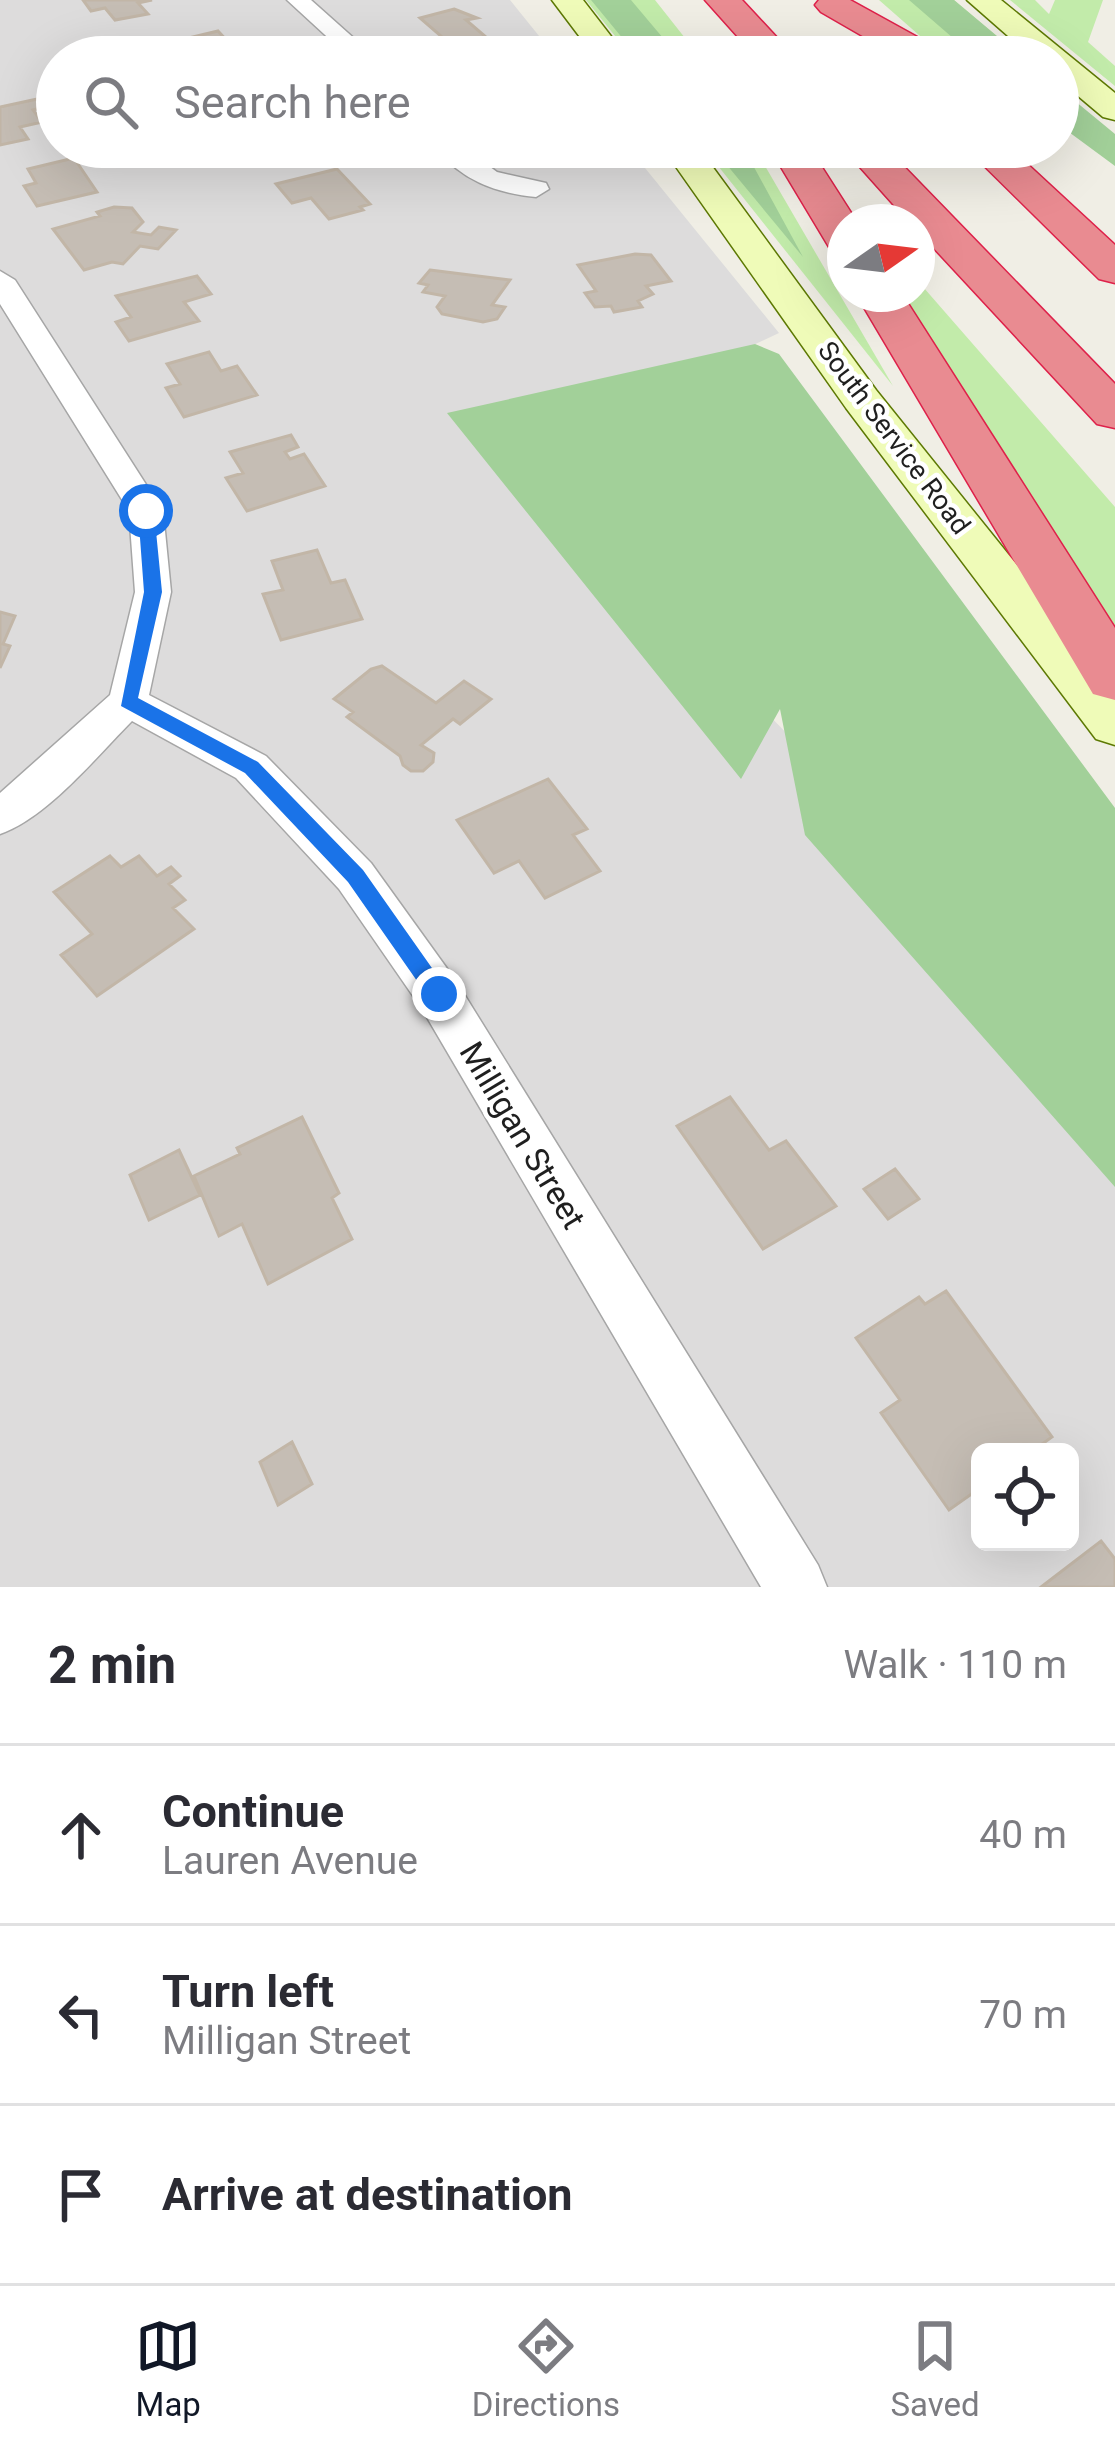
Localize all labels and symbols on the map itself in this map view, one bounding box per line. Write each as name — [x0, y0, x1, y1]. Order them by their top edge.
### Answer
north arrow — [827, 204, 935, 312]
street label: South Service Road — [811, 335, 977, 541]
route start — [119, 484, 173, 538]
route end — [412, 967, 466, 1021]
street label: Milligan Street — [452, 1035, 594, 1236]

